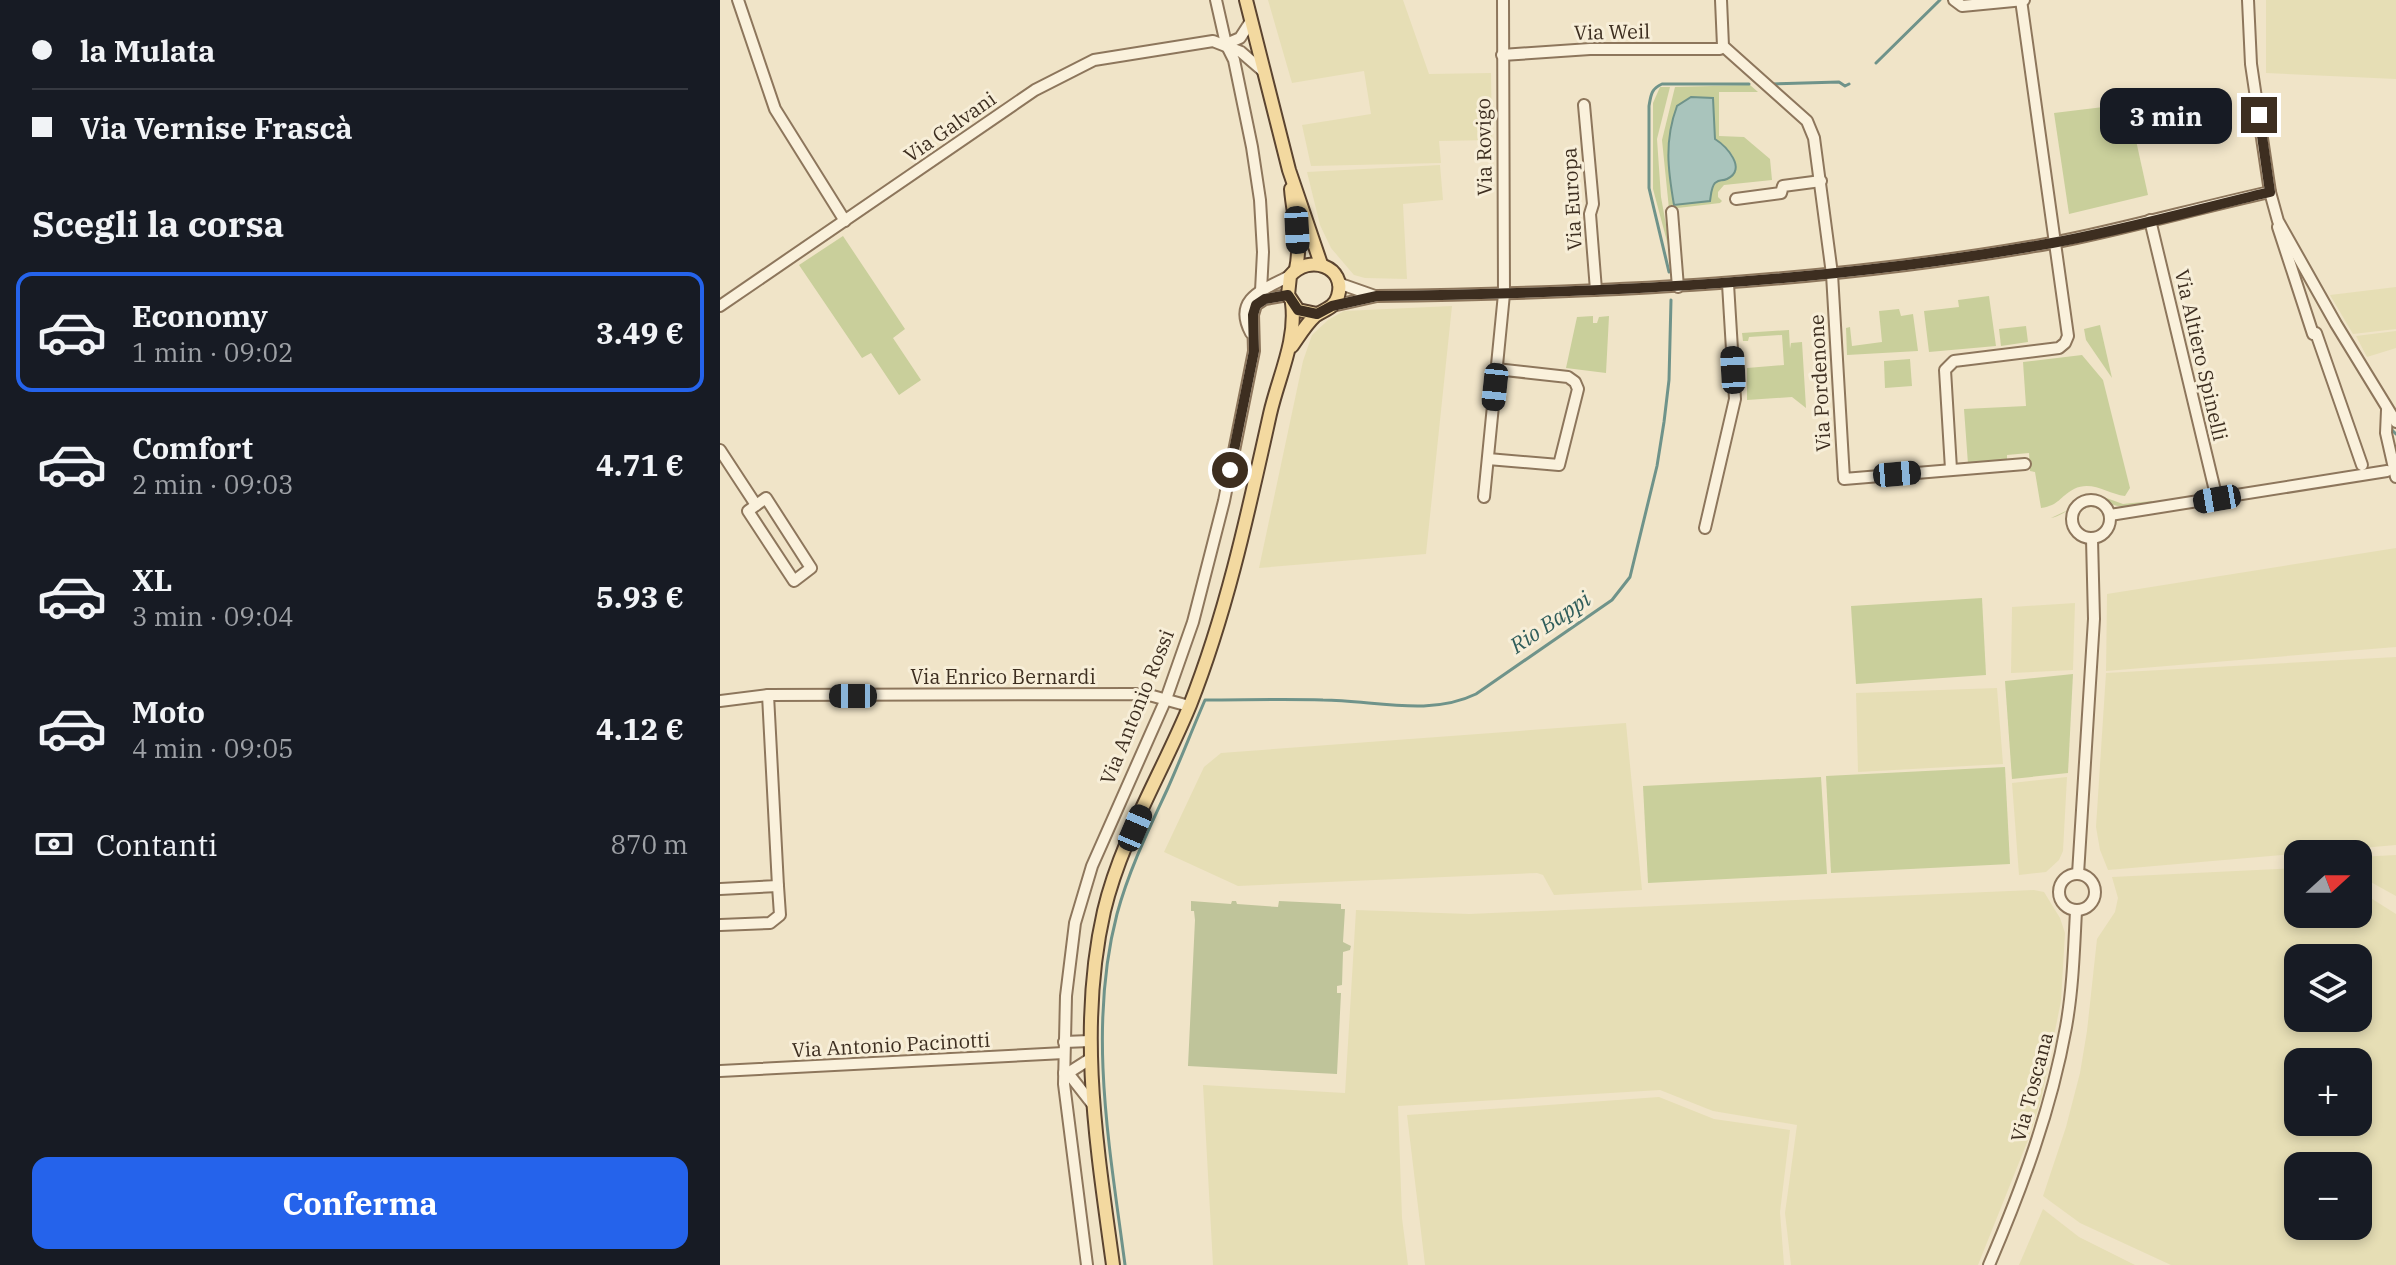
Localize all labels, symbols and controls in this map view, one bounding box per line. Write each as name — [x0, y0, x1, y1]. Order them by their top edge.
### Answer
street label: Via Weil — [1574, 17, 1650, 46]
text: la Mulata — [80, 31, 215, 70]
street label: Via Galvani — [898, 85, 1001, 168]
callout: 3 min — [2099, 87, 2231, 143]
route end — [2241, 97, 2277, 133]
street label: Via Rovigo — [1469, 98, 1498, 196]
text: 3 min — [2130, 99, 2202, 133]
text: Via Vernise Frascà — [80, 108, 353, 147]
street label: Via Europa — [1555, 147, 1588, 251]
text: Scegli la corsa — [32, 200, 284, 247]
car — [1284, 205, 1310, 255]
street label: Via Altiero Spinelli — [2169, 267, 2234, 443]
icon: car — [36, 296, 108, 368]
text: Economy — [132, 296, 268, 335]
text: 3.49 € — [596, 313, 684, 352]
street label: Via Pordenone — [1802, 314, 1837, 452]
text: 1 min · 09:02 — [132, 335, 294, 369]
car — [1720, 345, 1746, 395]
car — [1481, 362, 1509, 412]
icon: car — [36, 428, 108, 500]
text: Comfort — [132, 428, 253, 467]
text: 4.71 € — [596, 445, 684, 484]
route start — [1212, 452, 1248, 488]
car — [1872, 460, 1922, 488]
text: 2 min · 09:03 — [132, 467, 294, 501]
car — [2191, 483, 2243, 515]
icon: car — [36, 560, 108, 632]
text: XL — [132, 560, 172, 599]
text: 5.93 € — [596, 577, 684, 616]
water label: Rio Bappi — [1503, 584, 1596, 660]
text: 3 min · 09:04 — [132, 599, 294, 633]
street label: Via Antonio Rossi — [1093, 625, 1180, 788]
street label: Via Enrico Bernardi — [910, 663, 1096, 690]
car — [829, 684, 877, 708]
icon: car — [36, 692, 108, 764]
text: Moto — [132, 692, 205, 731]
text: 4.12 € — [596, 709, 684, 748]
text: 4 min · 09:05 — [132, 731, 294, 765]
car — [1115, 801, 1155, 855]
icon: cash — [32, 822, 76, 866]
text: Contanti — [96, 825, 217, 864]
text: 870 m — [610, 827, 688, 861]
north arrow — [2284, 840, 2372, 928]
map controls — [2284, 840, 2372, 1240]
button: layers — [2284, 944, 2372, 1032]
street label: Via Antonio Pacinotti — [791, 1026, 991, 1063]
street label: Via Toscana — [2004, 1029, 2059, 1145]
button: + — [2284, 1048, 2372, 1136]
button: − — [2284, 1152, 2372, 1240]
button: Conferma — [32, 1157, 688, 1249]

